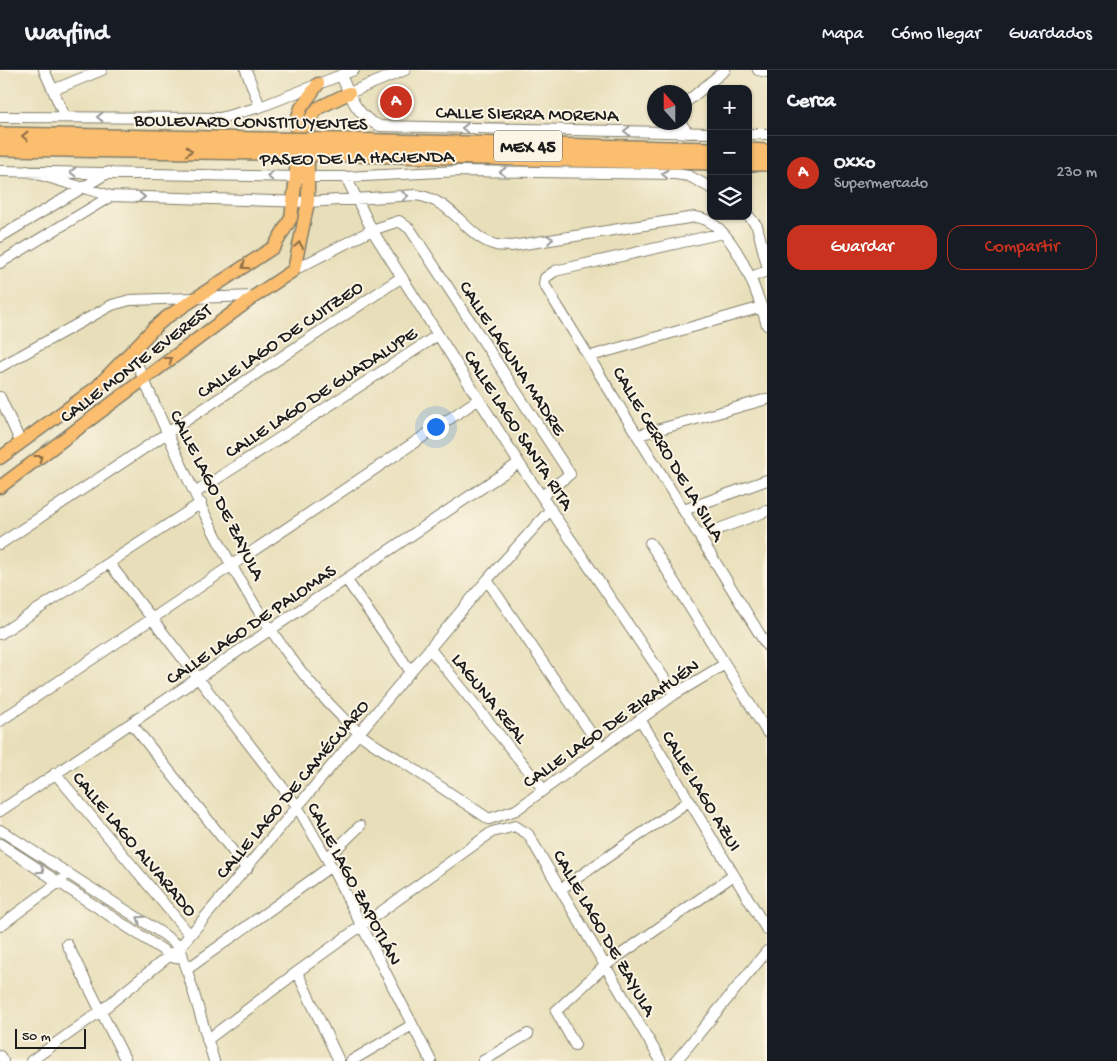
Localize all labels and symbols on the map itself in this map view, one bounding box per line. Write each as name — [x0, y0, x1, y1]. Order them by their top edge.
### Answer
pin: A — [380, 83, 412, 121]
north arrow — [647, 85, 692, 130]
street label: CALLE SIERRA MORENA — [435, 102, 620, 129]
street label: BOULEVARD CONSTITUYENTES — [133, 110, 368, 137]
one-way arrow — [96, 112, 104, 122]
one-way arrow — [460, 123, 468, 133]
one-way arrow — [623, 126, 630, 136]
one-way arrow — [21, 130, 29, 141]
road number: MEX 45 — [494, 130, 562, 162]
one-way arrow — [185, 146, 193, 156]
street label: PASEO DE LA HACIENDA — [259, 146, 456, 173]
one-way arrow — [499, 166, 507, 177]
one-way arrow — [69, 167, 76, 177]
one-way arrow — [661, 168, 669, 179]
one-way arrow — [266, 171, 274, 181]
one-way arrow — [401, 191, 409, 202]
one-way arrow — [138, 192, 146, 203]
one-way arrow — [546, 235, 555, 245]
one-way arrow — [293, 241, 303, 250]
one-way arrow — [242, 259, 251, 269]
street label: CALLE LAGO DE CUITZEO — [194, 276, 369, 405]
street label: CALLE LAGUNA MADRE — [453, 277, 570, 441]
street label: CALLE MONTE EVEREST — [56, 300, 218, 430]
street label: CALLE LAGO DE GUADALUPE — [221, 323, 423, 465]
street label: CALLE LAGO SANTA RITA — [457, 347, 578, 517]
one-way arrow — [163, 357, 173, 366]
street label: CALLE CERRO DE LA SILLA — [606, 363, 729, 548]
street label: CALLE LAGO DE ZAYULA — [163, 407, 270, 586]
your location — [423, 414, 449, 440]
one-way arrow — [33, 455, 43, 464]
street label: CALLE LAGO DE PALOMAS — [163, 560, 341, 691]
street label: LAGUNA REAL — [445, 650, 532, 750]
street label: CALLE LAGO DE ZIRAHUÉN — [519, 655, 705, 795]
street label: CALLE LAGO DE CAMÉCUARO — [212, 695, 376, 885]
street label: CALLE LAGO AZUI — [655, 727, 745, 856]
street label: CALLE LAGO ALVARADO — [66, 768, 201, 923]
street label: CALLE LAGO ZAPOTLÁN — [300, 799, 406, 970]
street label: CALLE LAGO DE ZAYULA — [546, 847, 661, 1022]
one-way arrow — [36, 864, 45, 874]
one-way arrow — [137, 915, 146, 925]
scale bar — [15, 1026, 86, 1049]

